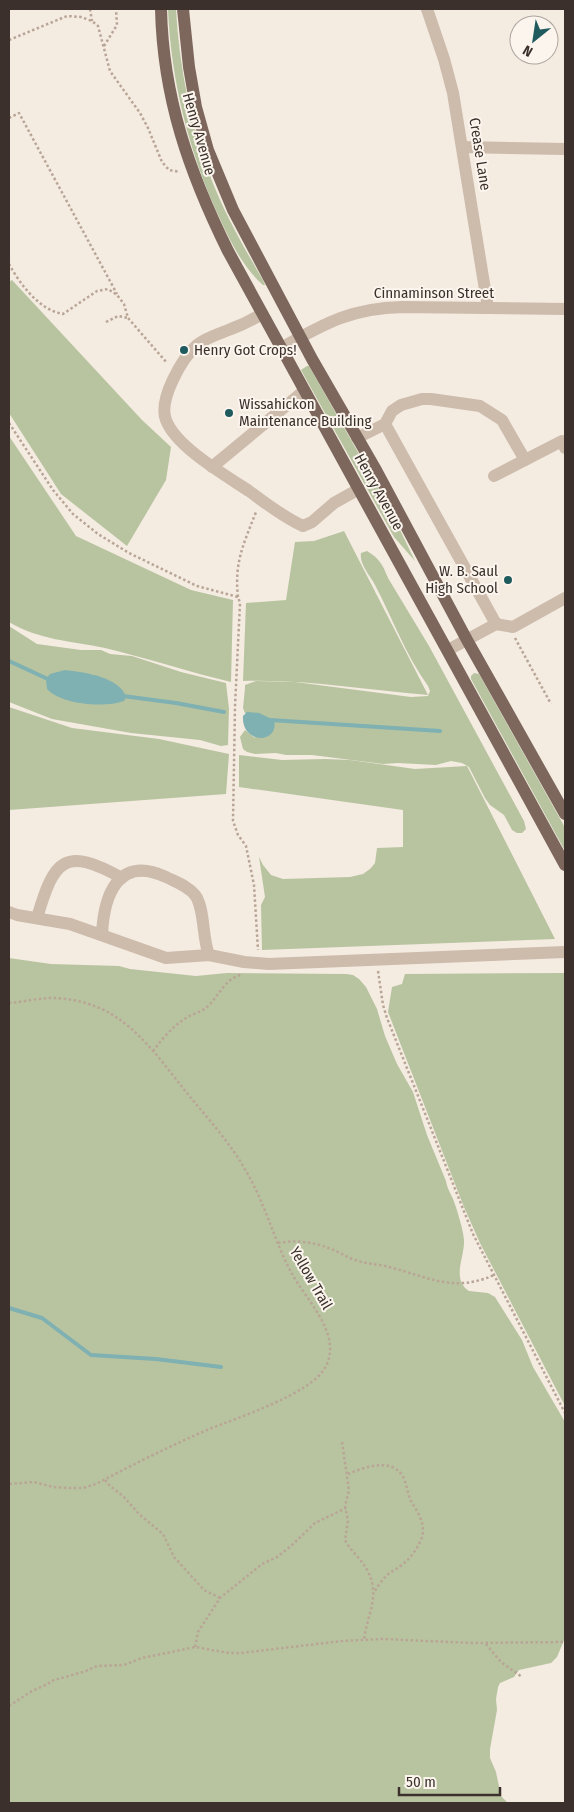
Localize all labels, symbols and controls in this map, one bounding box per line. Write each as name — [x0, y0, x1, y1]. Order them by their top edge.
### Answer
north arrow — [509, 15, 559, 65]
text: N — [520, 41, 536, 60]
street label: Henry Avenue — [179, 91, 219, 177]
street label: Crease Lane — [465, 116, 495, 192]
street label: Cinnaminson Street — [374, 284, 494, 302]
place label: Henry Got Crops! — [194, 341, 297, 359]
marker: Henry Got Crops! — [178, 344, 190, 356]
place label: Wissahickon Maintenance Building — [239, 395, 372, 430]
marker: Wissahickon Maintenance Building — [223, 407, 235, 419]
street label: Henry Avenue — [351, 450, 407, 534]
place label: W. B. Saul High School — [425, 562, 498, 597]
marker: W. B. Saul High School — [502, 574, 514, 586]
street label: Yellow Trail — [286, 1243, 336, 1313]
scale bar — [399, 1764, 500, 1796]
text: 50 m — [406, 1773, 436, 1791]

